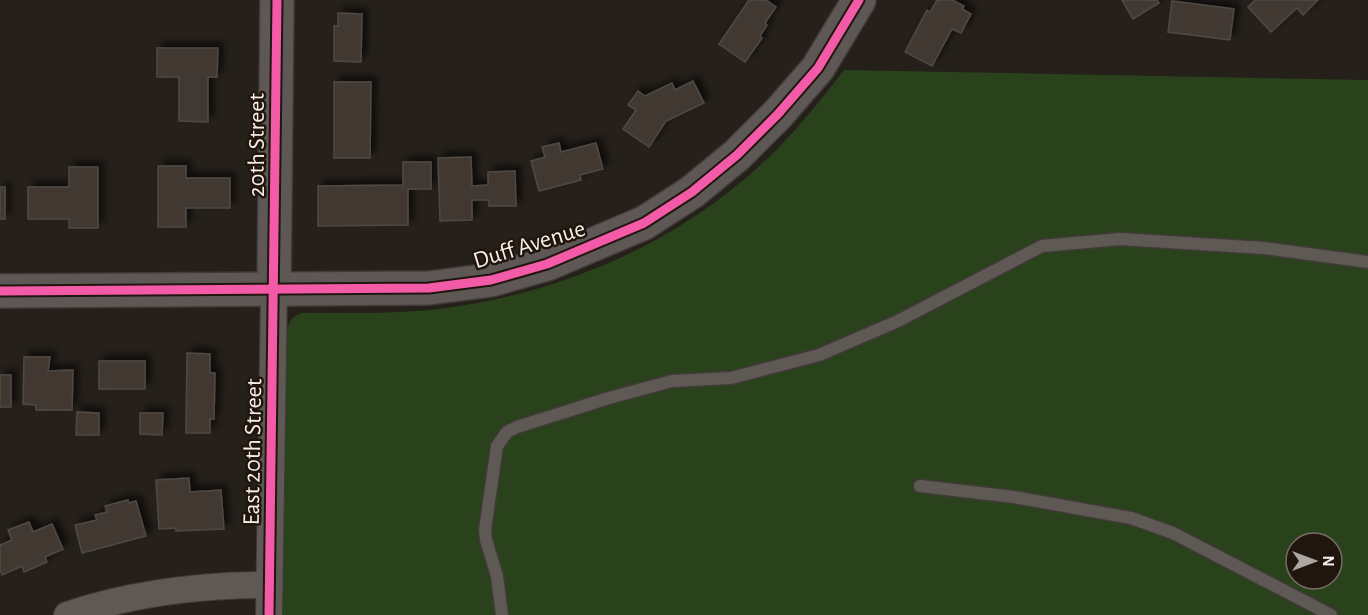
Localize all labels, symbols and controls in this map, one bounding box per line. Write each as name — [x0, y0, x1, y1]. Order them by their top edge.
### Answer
street label: 20th Street — [245, 93, 269, 197]
street label: Duff Avenue — [470, 217, 588, 273]
street label: East 20th Street — [240, 378, 266, 526]
north arrow — [1284, 531, 1344, 591]
text: N — [1320, 555, 1336, 567]

